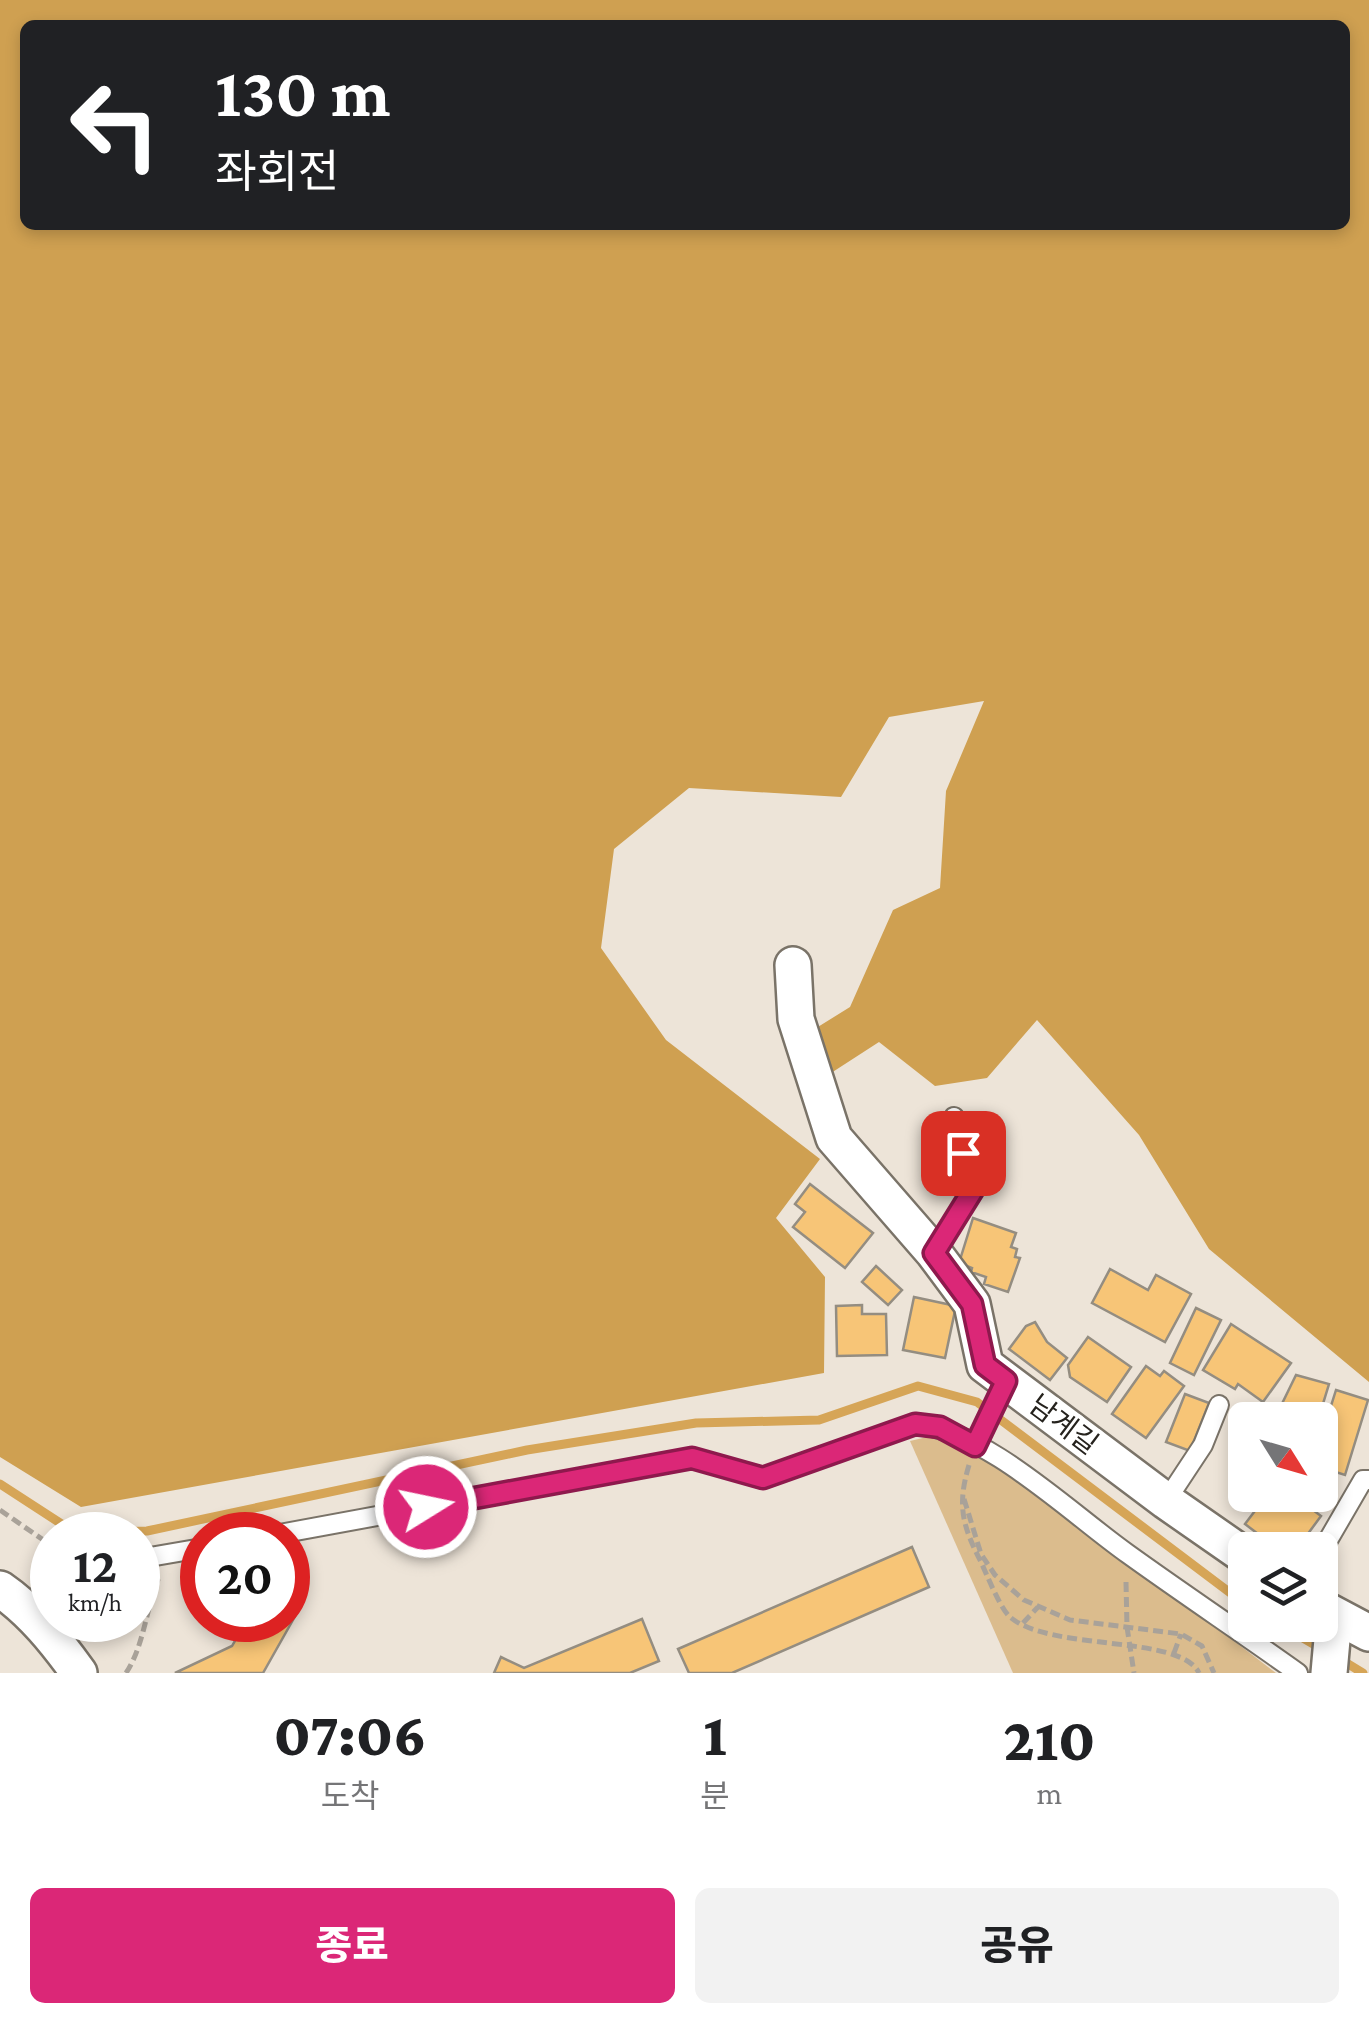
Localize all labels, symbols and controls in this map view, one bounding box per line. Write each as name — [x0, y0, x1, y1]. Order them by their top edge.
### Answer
text: 130 m — [215, 53, 391, 131]
icon: left — [50, 60, 180, 190]
text: 좌회전 — [215, 147, 339, 197]
pin — [921, 1111, 1006, 1196]
icon: arrive — [936, 1126, 991, 1181]
street label: 남계길 — [1024, 1389, 1104, 1460]
north arrow — [1228, 1402, 1338, 1512]
map controls — [1228, 1402, 1338, 1642]
position arrow — [374, 1455, 478, 1559]
speed limit sign: 20 — [180, 1512, 310, 1642]
button: layers — [1228, 1532, 1338, 1642]
text: 12 — [73, 1537, 117, 1593]
text: km/h — [68, 1589, 122, 1616]
text: 07:06 — [273, 1701, 427, 1768]
text: 1 — [703, 1701, 727, 1768]
text: 210 — [1003, 1706, 1096, 1773]
text: m — [1036, 1775, 1062, 1811]
text: 도착 — [321, 1778, 380, 1814]
text: 분 — [700, 1778, 730, 1814]
button: 종료 — [30, 1888, 675, 2003]
button: 공유 — [695, 1888, 1339, 2003]

